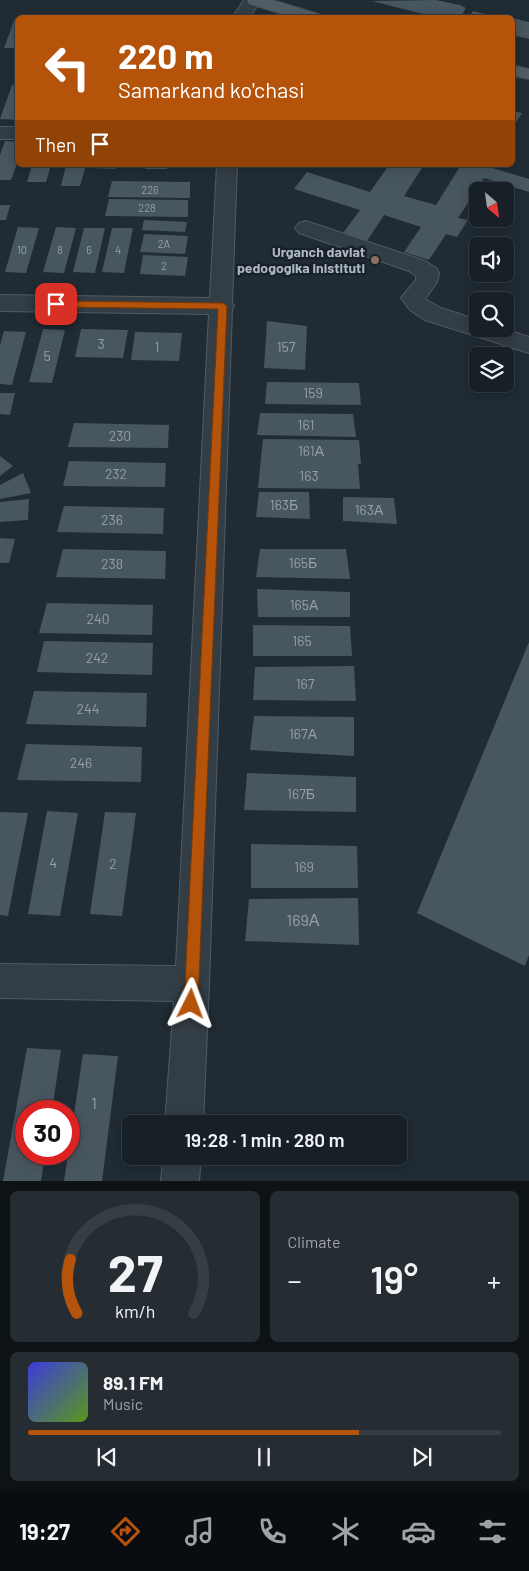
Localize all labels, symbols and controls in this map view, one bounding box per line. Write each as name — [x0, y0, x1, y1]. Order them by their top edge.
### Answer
text: 220 m — [118, 34, 213, 76]
icon: left — [35, 35, 100, 100]
text: Samarkand ko'chasi — [118, 76, 305, 102]
icon: arrive — [86, 130, 114, 158]
text: Then — [35, 133, 76, 156]
north arrow — [469, 182, 514, 228]
map controls — [469, 182, 514, 392]
house number: 226 — [141, 183, 159, 196]
house number: 228 — [138, 201, 156, 214]
house number: 2A — [158, 237, 171, 250]
button: sound — [469, 237, 514, 282]
house number: 10 — [17, 243, 27, 256]
house number: 8 — [57, 243, 63, 256]
house number: 6 — [86, 243, 92, 256]
house number: 4 — [115, 243, 121, 256]
place label: Urganch davlat pedogogika inistituti — [237, 243, 365, 276]
marker: Urganch davlat pedogogika inistituti — [369, 254, 381, 266]
house number: 2 — [161, 259, 167, 272]
pin — [35, 283, 77, 325]
icon: arrive — [42, 290, 70, 318]
button: search — [469, 292, 514, 337]
house number: 3 — [97, 335, 105, 352]
house number: 1 — [155, 338, 159, 355]
house number: 157 — [277, 338, 296, 355]
house number: 5 — [43, 347, 51, 364]
button: layers — [469, 347, 514, 392]
house number: 159 — [303, 384, 323, 401]
house number: 161 — [298, 416, 314, 433]
house number: 230 — [109, 427, 131, 444]
house number: 161А — [298, 442, 325, 459]
house number: 232 — [105, 465, 127, 482]
house number: 163 — [299, 467, 319, 484]
house number: 163Б — [270, 496, 298, 513]
house number: 163А — [355, 501, 384, 518]
house number: 236 — [101, 511, 123, 528]
house number: 165Б — [289, 554, 317, 571]
house number: 238 — [101, 555, 123, 572]
house number: 165А — [290, 596, 319, 613]
house number: 240 — [86, 610, 110, 627]
house number: 165 — [292, 632, 312, 649]
house number: 242 — [86, 649, 108, 666]
house number: 167 — [296, 675, 315, 692]
house number: 244 — [77, 700, 99, 717]
house number: 167А — [289, 725, 318, 742]
house number: 246 — [70, 754, 92, 771]
house number: 167Б — [287, 785, 315, 802]
house number: 4 — [49, 854, 57, 871]
house number: 2 — [109, 855, 117, 872]
house number: 169 — [294, 858, 314, 875]
house number: 169А — [287, 910, 320, 929]
position arrow — [164, 977, 216, 1029]
house number: 1 — [91, 1093, 97, 1112]
speed limit sign: 30 — [15, 1100, 80, 1165]
text: 19:28 · 1 min · 280 m — [184, 1128, 345, 1151]
text: Climate — [288, 1232, 340, 1251]
text: 27 — [107, 1240, 162, 1302]
text: 19° — [370, 1256, 418, 1302]
text: − — [288, 1263, 302, 1297]
text: + — [487, 1263, 501, 1297]
text: km/h — [115, 1300, 155, 1322]
text: 89.1 FM — [103, 1371, 163, 1394]
text: Music — [103, 1394, 143, 1413]
icon: previous — [93, 1443, 121, 1471]
icon: pause — [250, 1443, 278, 1471]
icon: next — [408, 1443, 436, 1471]
icon: directions — [108, 1514, 143, 1549]
icon: music — [182, 1514, 217, 1549]
icon: phone — [255, 1514, 290, 1549]
icon: climate — [328, 1514, 363, 1549]
icon: car — [401, 1514, 436, 1549]
icon: filters — [475, 1514, 510, 1549]
text: 19:27 — [19, 1518, 70, 1544]

